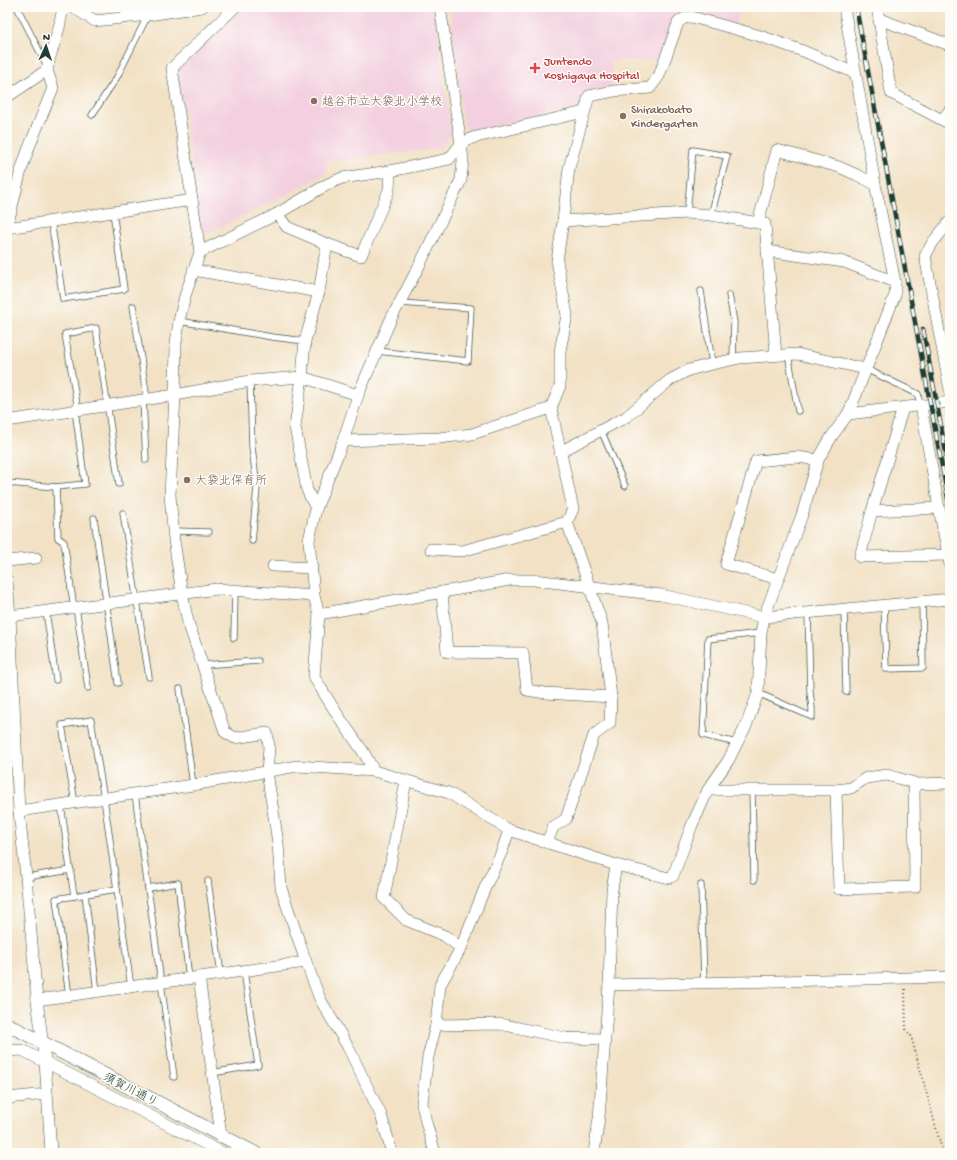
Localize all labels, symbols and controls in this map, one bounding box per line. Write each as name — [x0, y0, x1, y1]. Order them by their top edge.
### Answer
north arrow — [26, 26, 66, 66]
text: N — [43, 32, 50, 44]
place label: Juntendo Koshigaya Hospital — [544, 56, 640, 84]
marker: Juntendo Koshigaya Hospital — [529, 62, 541, 74]
place label: 越谷市立大袋北小学校 — [322, 95, 442, 110]
marker: 越谷市立大袋北小学校 — [309, 96, 319, 106]
place label: Shirakobato Kindergarten — [631, 104, 698, 132]
marker: Shirakobato Kindergarten — [618, 111, 628, 121]
place label: 大袋北保育所 — [195, 474, 267, 489]
marker: 大袋北保育所 — [182, 475, 192, 485]
street label: 須賀川通り — [100, 1070, 160, 1111]

